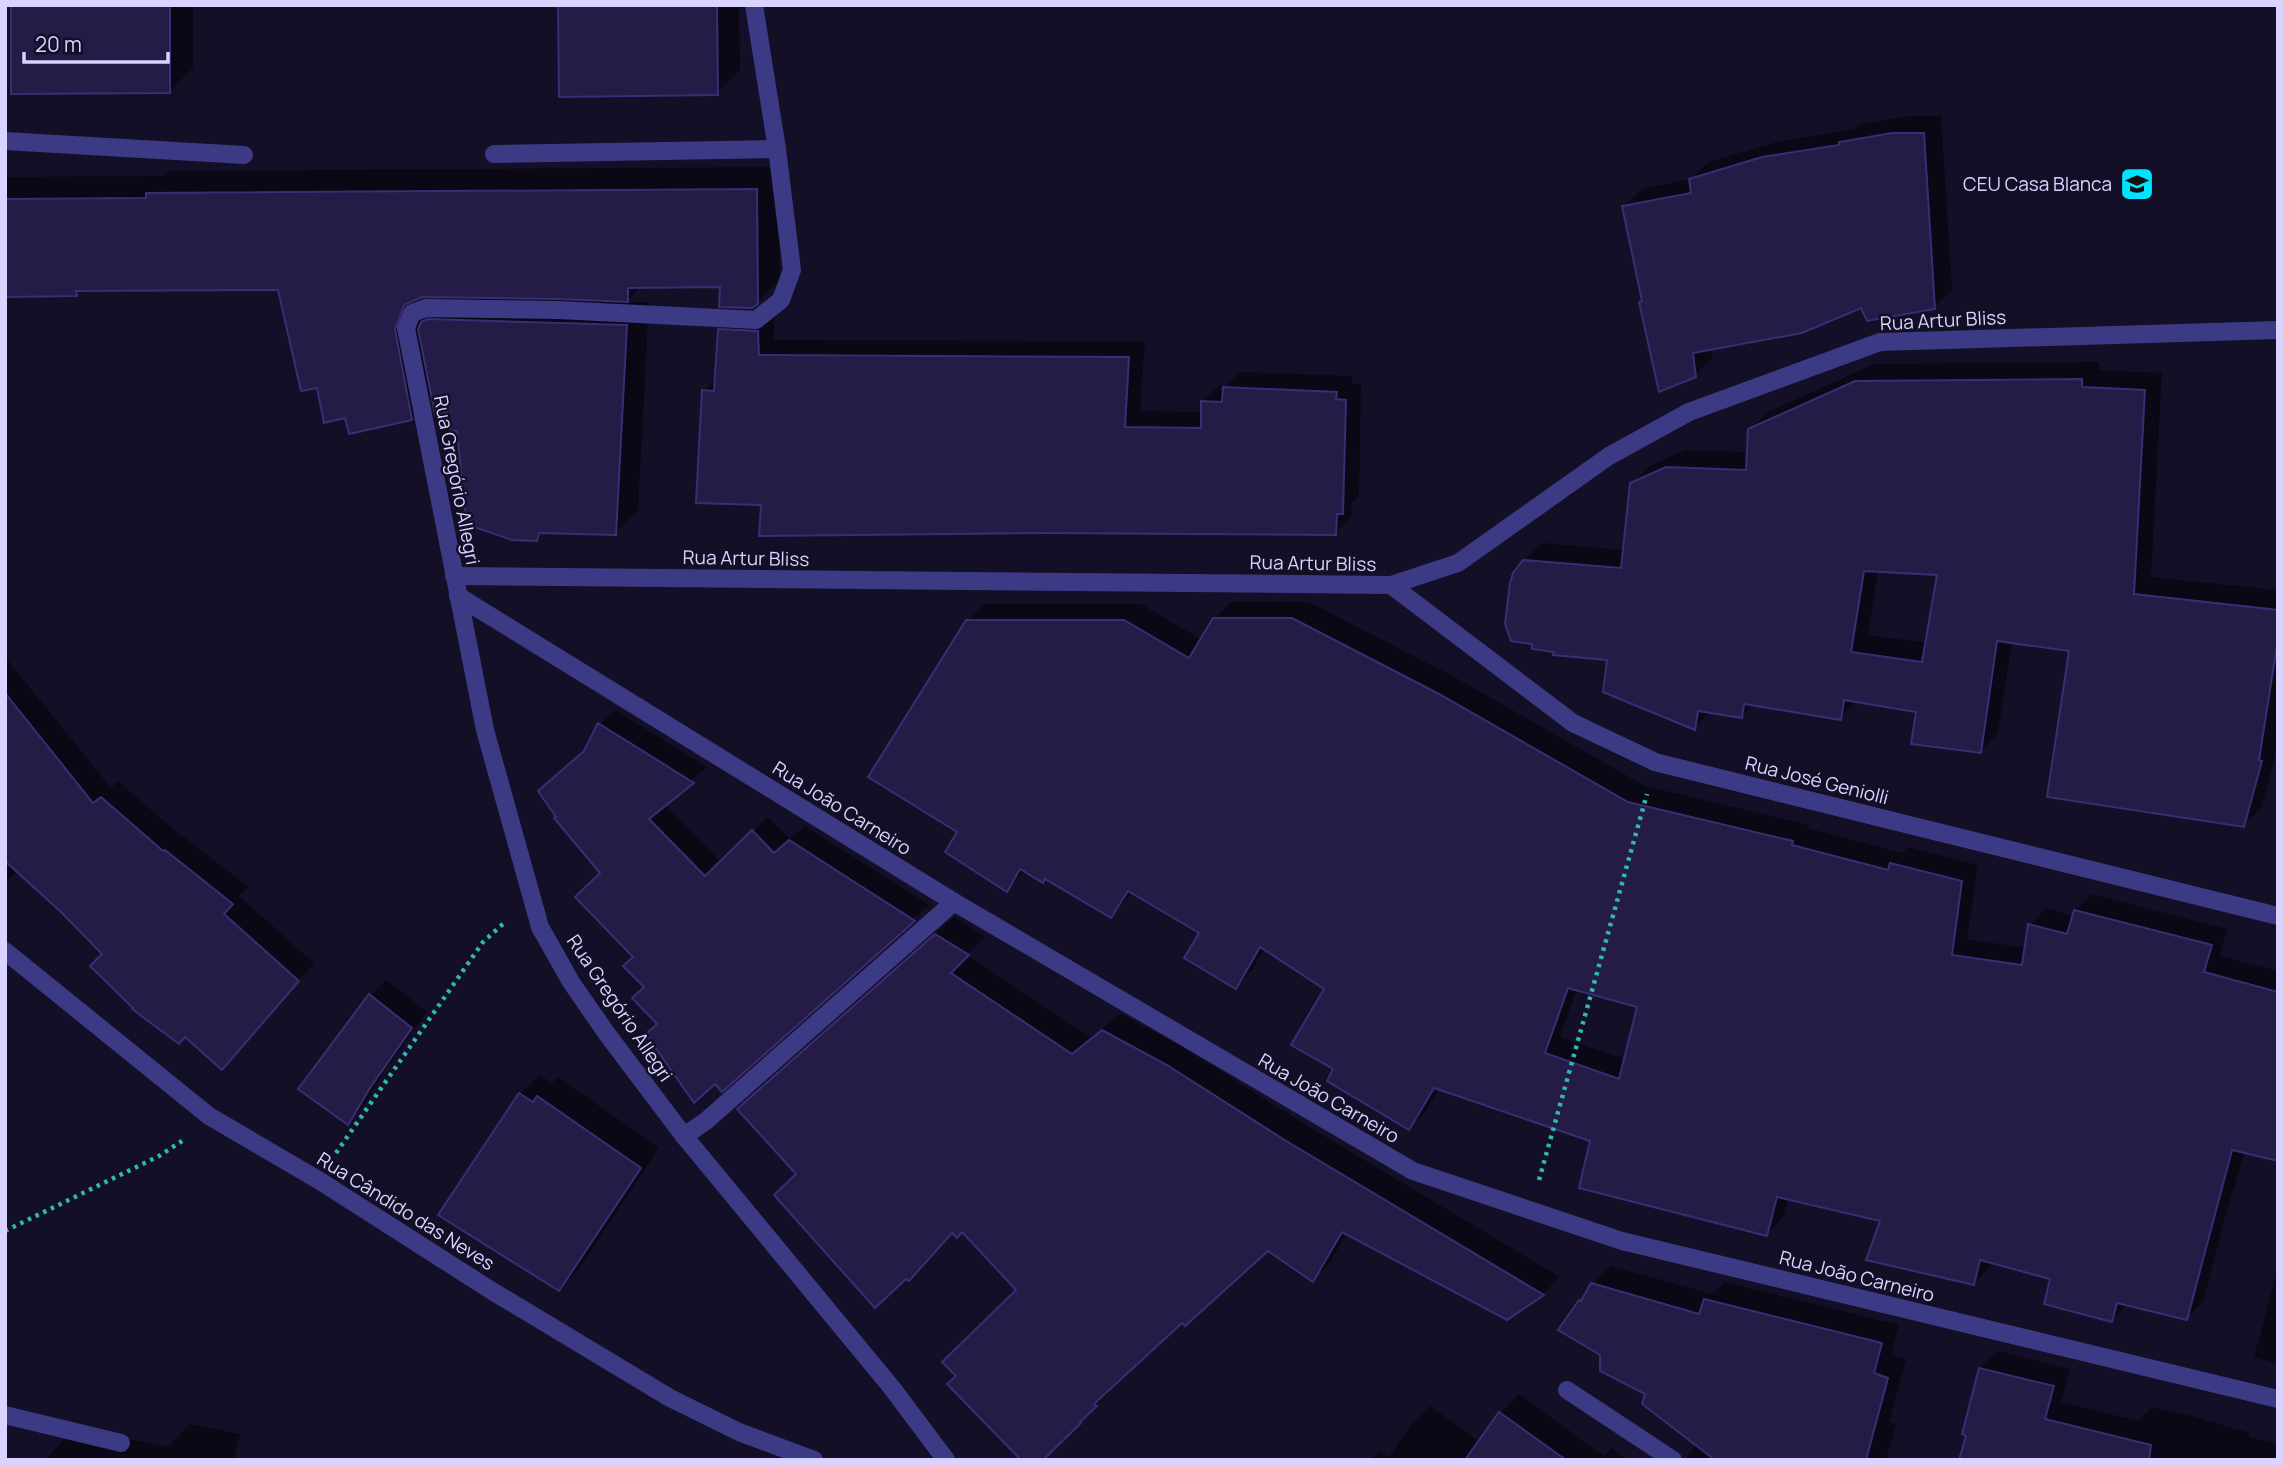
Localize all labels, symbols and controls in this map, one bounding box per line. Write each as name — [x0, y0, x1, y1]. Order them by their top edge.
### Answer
scale bar — [24, 21, 168, 65]
text: 20 m — [35, 30, 82, 58]
school or university icon: CEU Casa Blanca — [2118, 165, 2156, 203]
place label: CEU Casa Blanca — [1963, 171, 2112, 197]
street label: Rua Artur Bliss — [1879, 304, 2007, 336]
street label: Rua Gregório Allegri — [428, 393, 486, 567]
street label: Rua Artur Bliss — [683, 544, 809, 572]
street label: Rua Artur Bliss — [1250, 549, 1376, 577]
street label: Rua José Geniolli — [1743, 750, 1891, 810]
street label: Rua João Carneiro — [768, 755, 916, 861]
street label: Rua Gregório Allegri — [561, 929, 679, 1087]
street label: Rua João Carneiro — [1254, 1047, 1404, 1149]
street label: Rua Cândido das Neves — [312, 1146, 500, 1276]
street label: Rua João Carneiro — [1777, 1244, 1937, 1308]

